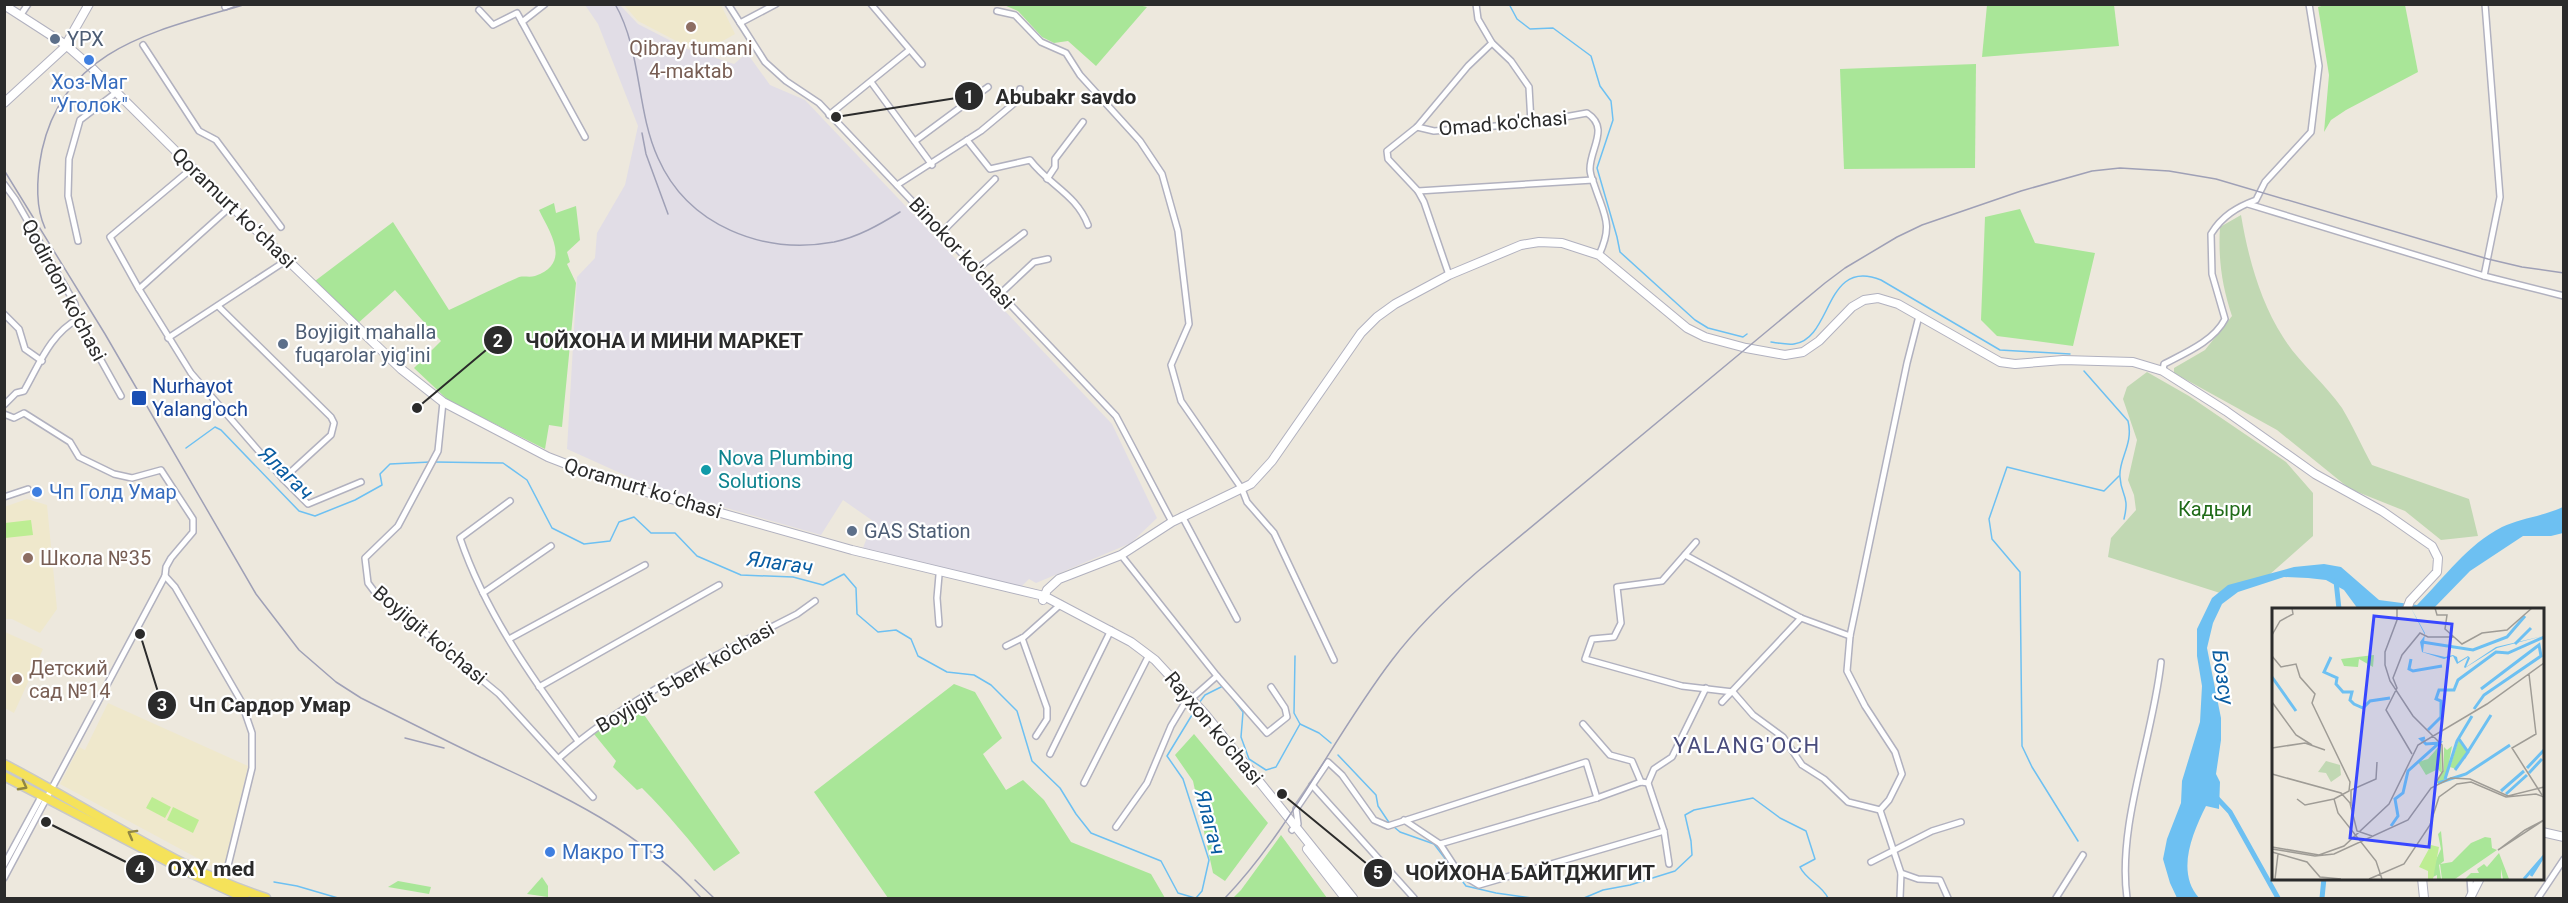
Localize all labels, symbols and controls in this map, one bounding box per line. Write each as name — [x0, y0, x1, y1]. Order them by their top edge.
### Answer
marker: Qibray tumani 4-maktab — [684, 20, 698, 34]
place label: YPX — [67, 27, 104, 51]
marker: YPX — [48, 32, 62, 46]
place label: Qibray tumani 4-maktab — [629, 36, 753, 83]
marker: Хоз-Маг "Уголок" — [82, 53, 96, 67]
place label: Хоз-Маг "Уголок" — [50, 70, 128, 117]
callout: Abubakr savdo — [954, 77, 1149, 116]
text: Abubakr savdo — [996, 85, 1137, 109]
text: 1 — [964, 86, 974, 107]
street label: Omad ko'chasi — [1438, 105, 1568, 141]
street label: Qoramurt koʻchasi — [167, 143, 301, 273]
street label: Binokor ko'chasi — [904, 192, 1020, 314]
street label: Qodirdon ko'chasi — [16, 215, 112, 365]
place label: Boyjigit mahalla fuqarolar yig'ini — [295, 320, 436, 367]
callout: ЧОЙХОНА И МИНИ МАРКЕТ — [483, 321, 815, 360]
text: ЧОЙХОНА И МИНИ МАРКЕТ — [525, 329, 803, 353]
text: 2 — [493, 330, 503, 351]
marker: Boyjigit mahalla fuqarolar yig'ini — [276, 337, 290, 351]
place label: Nurhayot Yalang'och — [152, 374, 248, 421]
marker: Nurhayot Yalang'och — [130, 389, 148, 407]
water label: Ялагач — [253, 441, 318, 505]
place label: Nova Plumbing Solutions — [718, 446, 853, 493]
street label: Qoramurt koʻchasi — [561, 453, 725, 523]
marker: Nova Plumbing Solutions — [699, 463, 713, 477]
place label: Чп Голд Умар — [49, 480, 177, 504]
marker: Чп Голд Умар — [30, 485, 44, 499]
park label: Кадыри — [2178, 497, 2252, 521]
place label: GAS Station — [864, 519, 971, 543]
marker: GAS Station — [845, 524, 859, 538]
place label: Школа №35 — [40, 546, 151, 570]
water label: Ялагач — [744, 546, 815, 580]
marker: Школа №35 — [21, 551, 35, 565]
street label: Boyjigit ko'chasi — [368, 580, 492, 690]
inset map — [2272, 608, 2544, 879]
street label: Boyjigit 5-berk ko'chasi — [592, 616, 778, 738]
water label: Бозсу — [2207, 648, 2239, 707]
place label: Детский сад №14 — [29, 656, 110, 703]
street label: Rayxon ko'chasi — [1160, 667, 1268, 789]
marker: Детский сад №14 — [10, 672, 24, 686]
callout: Чп Сардор Умар — [147, 686, 363, 725]
text: Чп Сардор Умар — [189, 693, 351, 717]
text: 3 — [157, 694, 167, 715]
district label: YALANG'OCH — [1673, 733, 1821, 758]
one-way arrow — [16, 779, 27, 790]
water label: Ялагач — [1190, 786, 1230, 857]
one-way arrow — [128, 830, 138, 841]
place label: Макро ТТЗ — [562, 840, 664, 864]
marker: Макро ТТЗ — [543, 845, 557, 859]
callout: OXY med — [125, 849, 266, 888]
callout: ЧОЙХОНА БАЙТДЖИГИТ — [1363, 853, 1667, 892]
text: OXY med — [167, 857, 255, 881]
text: 4 — [135, 858, 145, 879]
text: ЧОЙХОНА БАЙТДЖИГИТ — [1405, 861, 1655, 885]
text: 5 — [1373, 862, 1383, 883]

